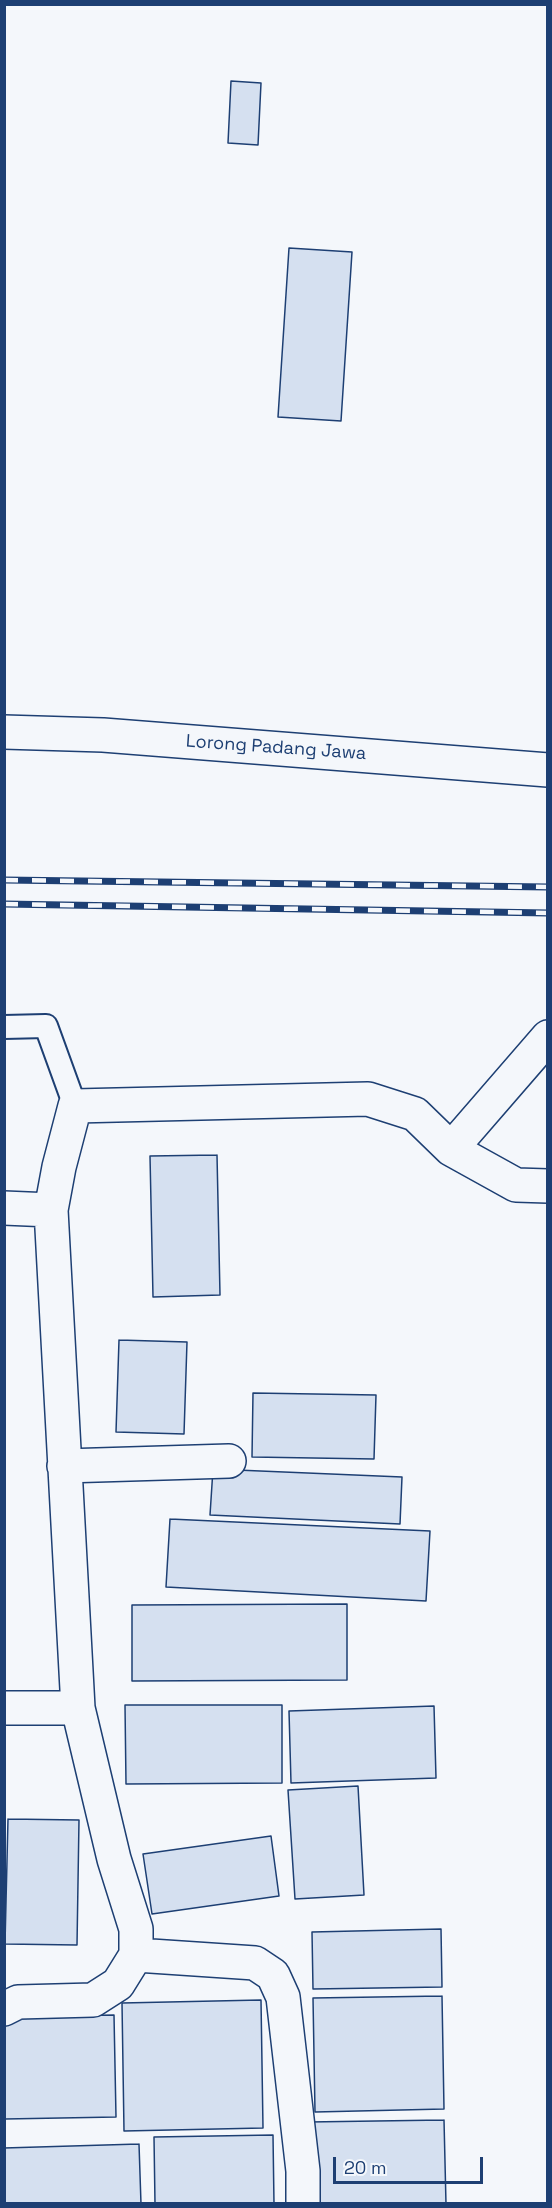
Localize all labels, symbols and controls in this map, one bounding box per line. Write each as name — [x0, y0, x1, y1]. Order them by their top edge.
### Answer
street label: Lorong Padang Jawa — [185, 731, 367, 765]
scale bar — [336, 2145, 486, 2183]
text: 20 m — [344, 2156, 387, 2179]

